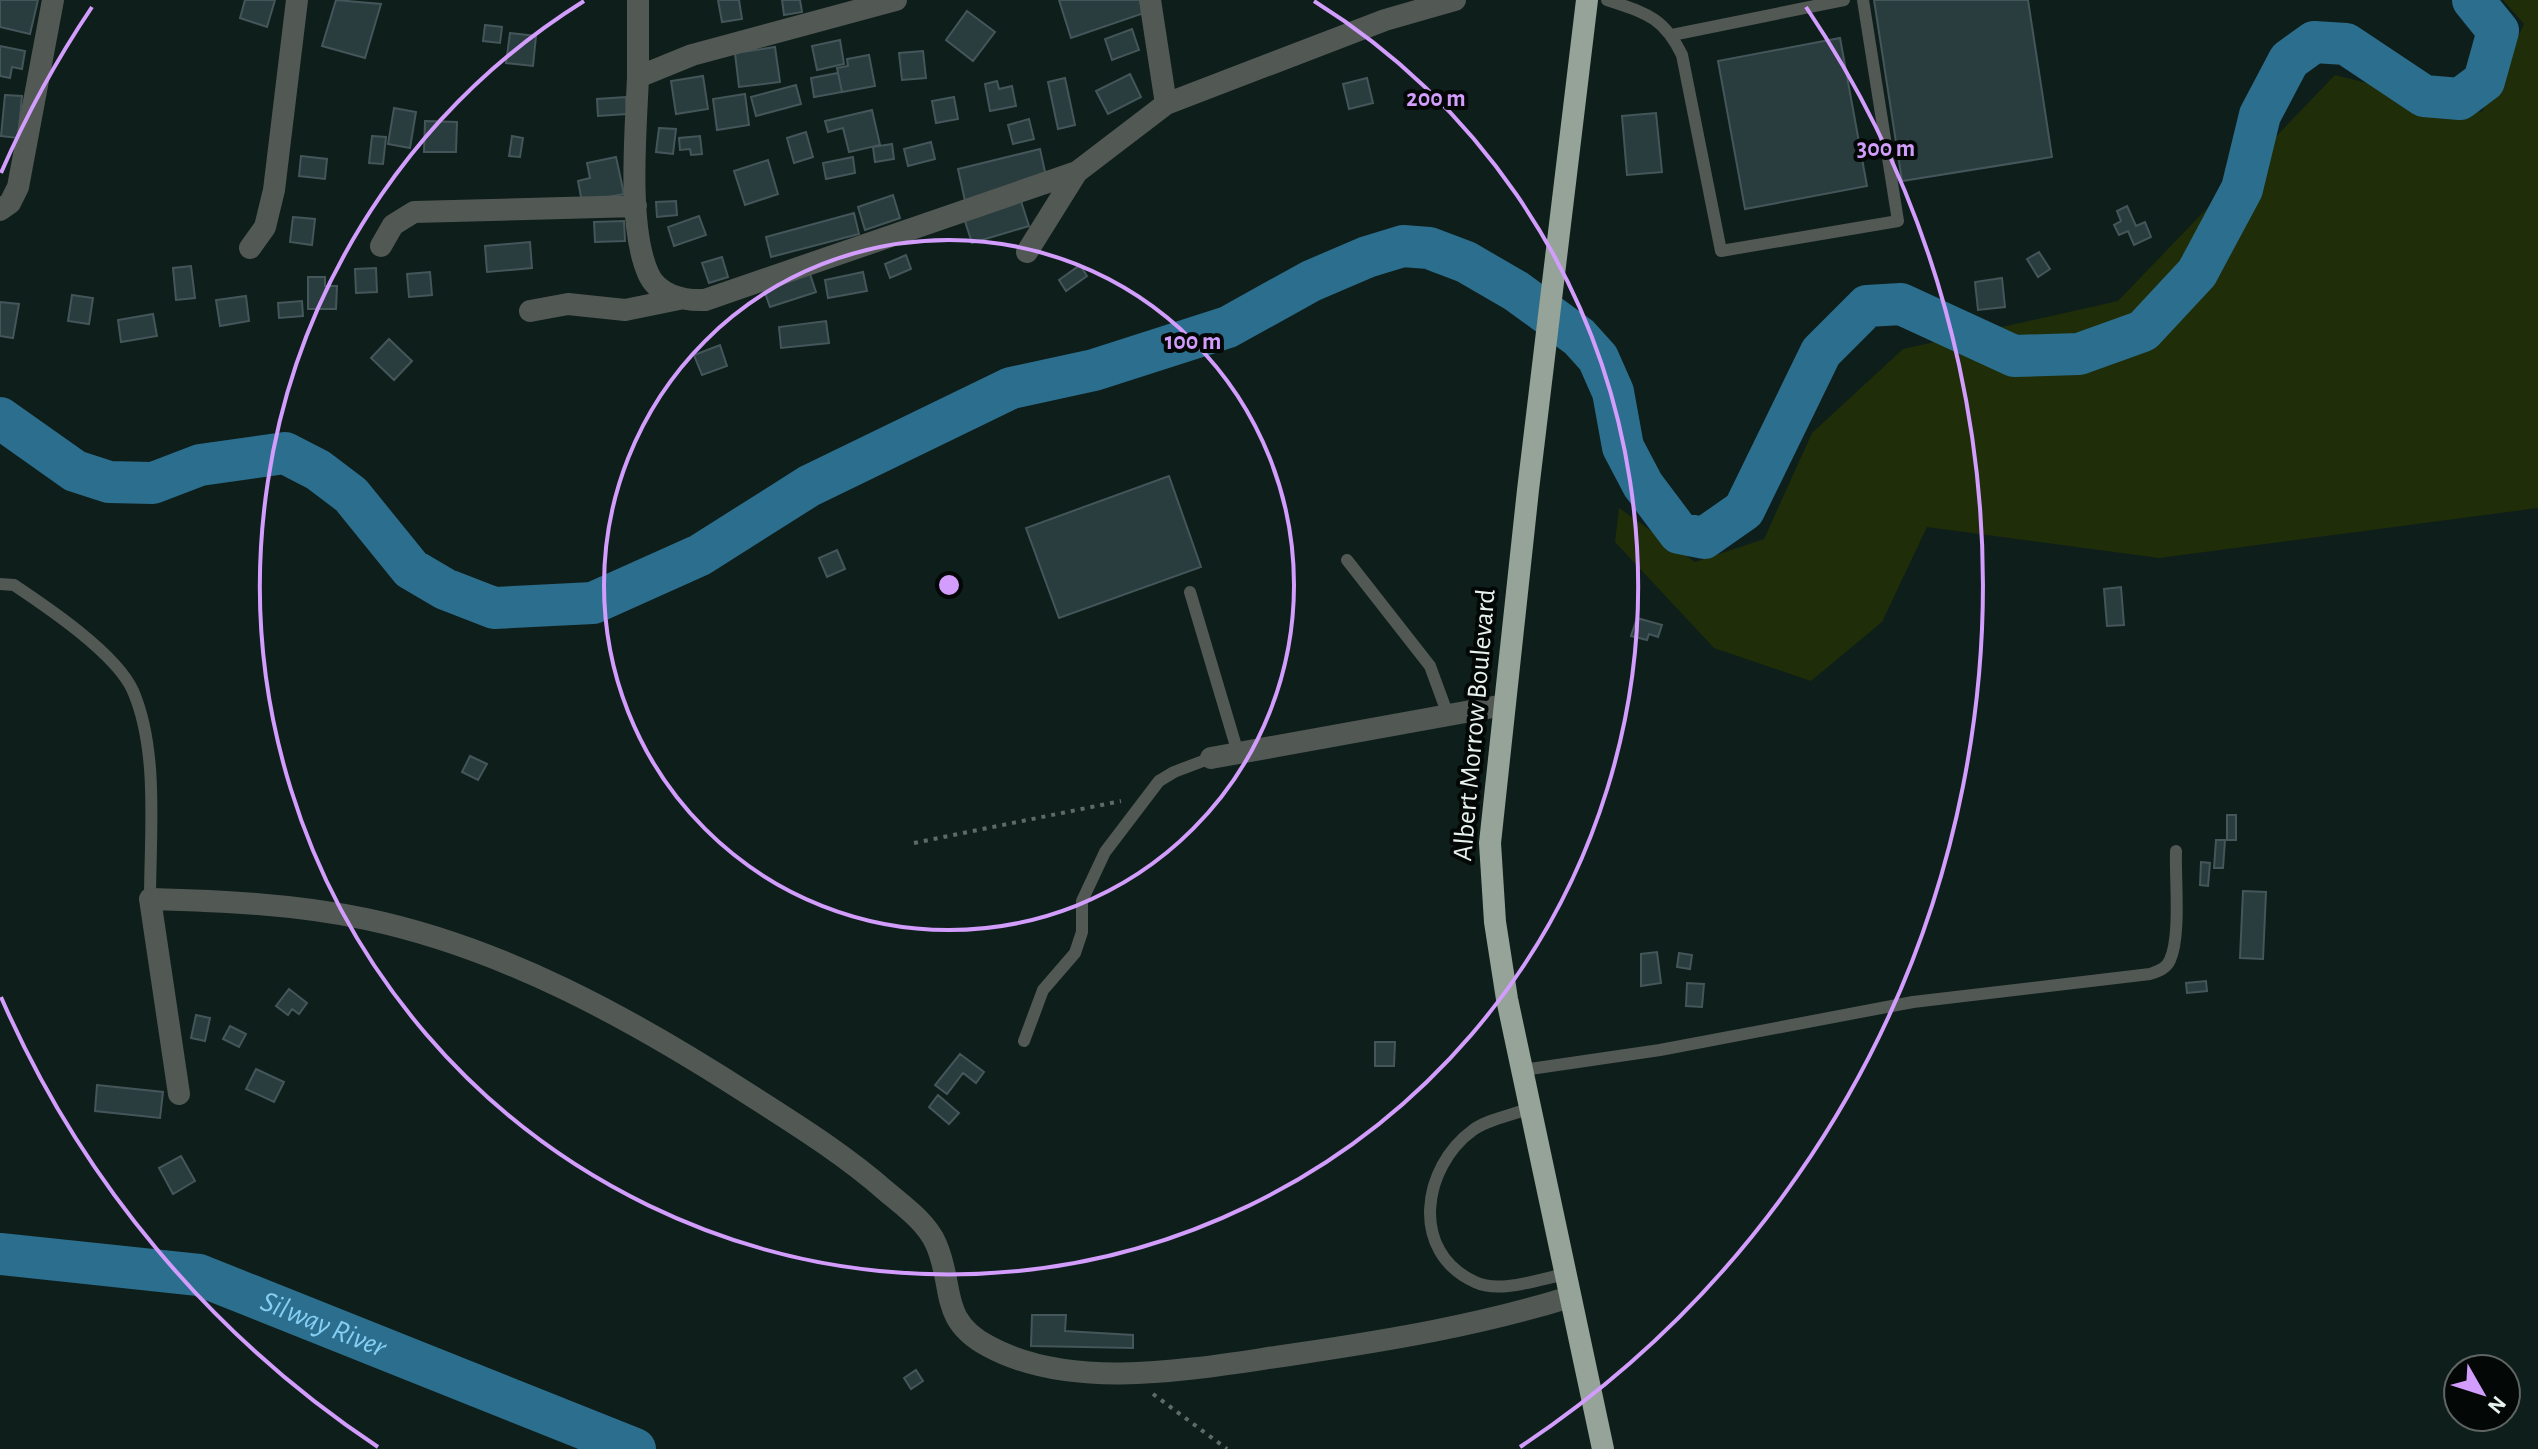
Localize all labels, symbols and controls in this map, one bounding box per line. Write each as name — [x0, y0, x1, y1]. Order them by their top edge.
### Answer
text: 200 m — [1406, 87, 1466, 111]
text: 300 m — [1857, 137, 1915, 161]
text: 100 m — [1165, 330, 1221, 354]
centre of rings — [935, 571, 963, 599]
street label: Albert Morrow Boulevard — [1449, 588, 1501, 862]
water label: Silway River — [256, 1286, 391, 1364]
north arrow — [2442, 1353, 2522, 1433]
text: N — [2483, 1392, 2510, 1418]

